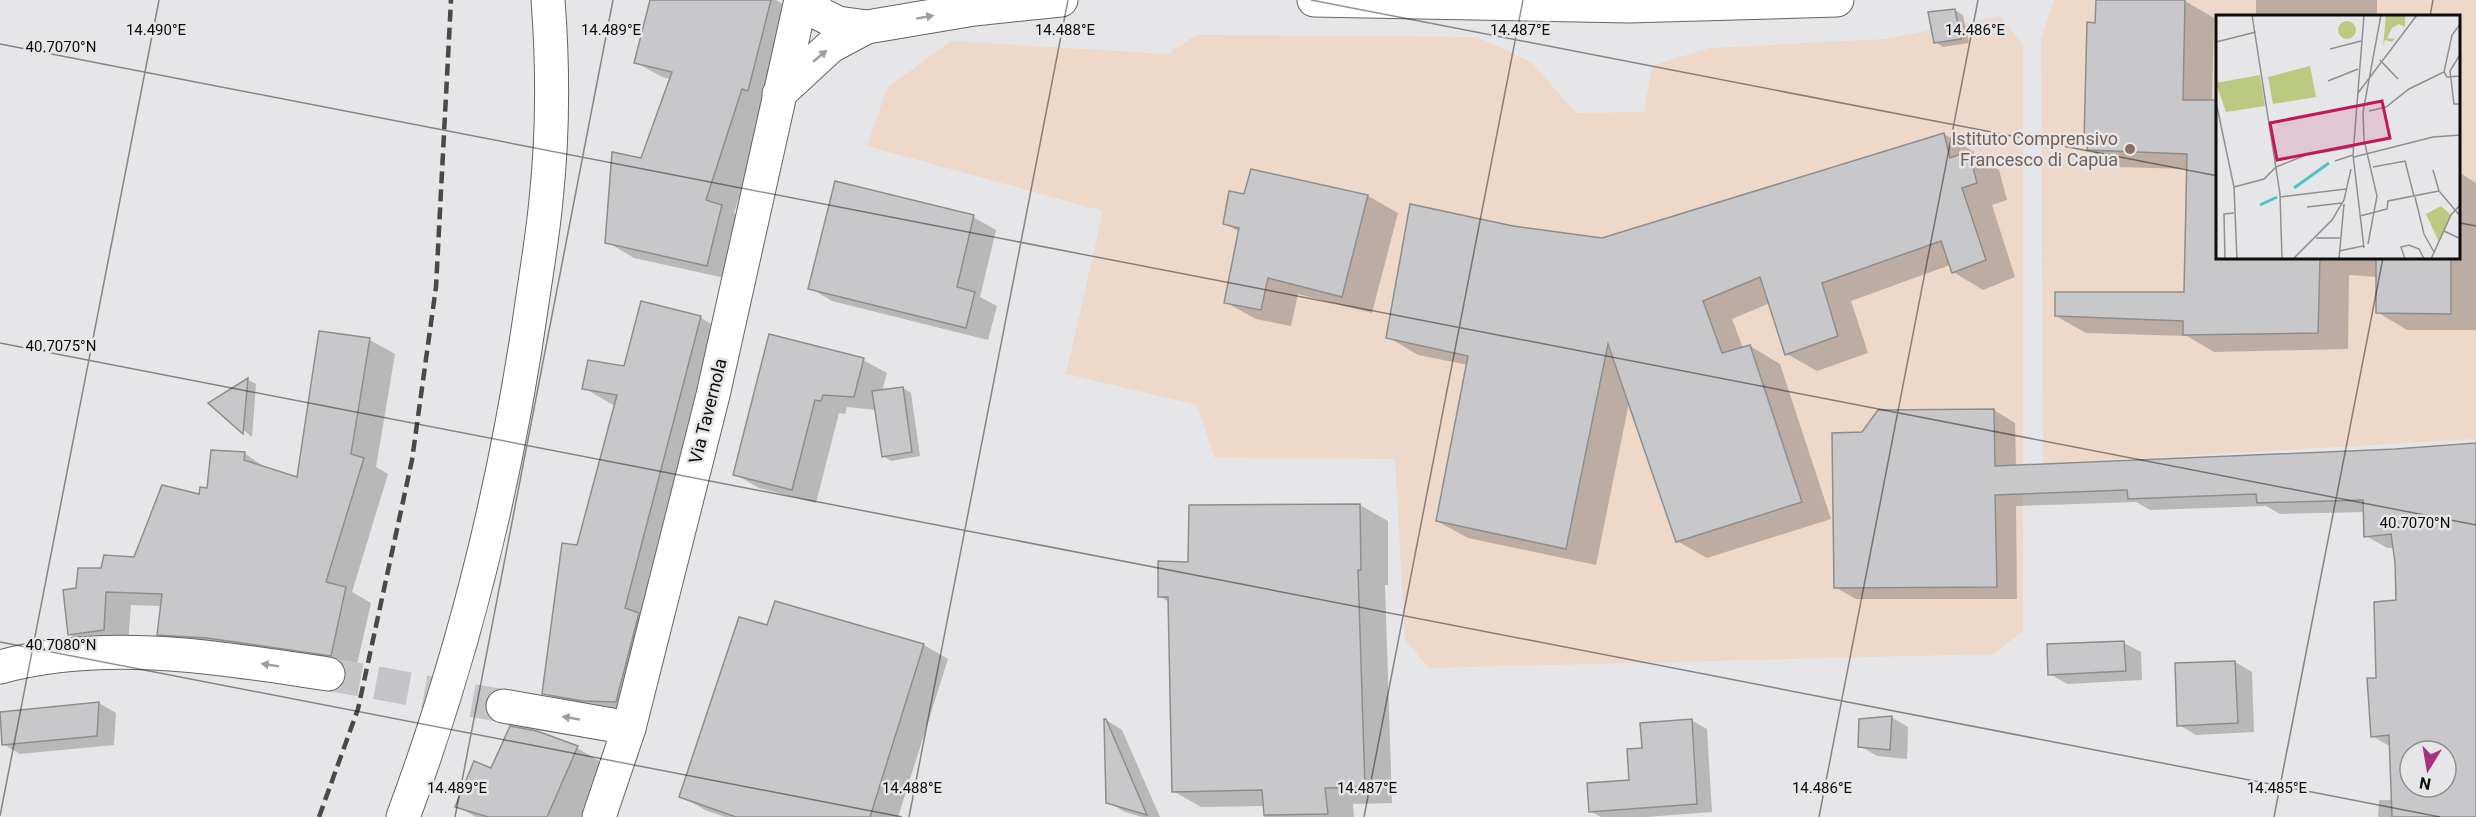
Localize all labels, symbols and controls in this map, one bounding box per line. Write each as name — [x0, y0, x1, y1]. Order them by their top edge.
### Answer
one-way arrow — [916, 12, 935, 21]
inset map — [2216, 15, 2461, 260]
text: 14.490°E — [126, 21, 187, 39]
text: 14.489°E — [581, 21, 642, 39]
text: 14.488°E — [1035, 21, 1096, 39]
text: 14.487°E — [1490, 21, 1551, 39]
text: 14.486°E — [1945, 21, 2006, 39]
text: 40.7070°N — [26, 38, 96, 56]
one-way arrow — [812, 49, 828, 62]
place label: Istituto Comprensivo Francesco di Capua — [1951, 128, 2118, 170]
marker: Istituto Comprensivo Francesco di Capua — [2123, 142, 2137, 156]
text: 40.7075°N — [26, 337, 96, 355]
street label: Via Tavernola — [684, 356, 731, 466]
text: 40.7070°N — [2380, 514, 2450, 532]
text: 40.7080°N — [26, 636, 96, 654]
one-way arrow — [260, 661, 279, 670]
one-way arrow — [562, 713, 581, 722]
north arrow — [2398, 739, 2458, 799]
text: N — [2418, 773, 2433, 794]
text: 14.489°E — [427, 779, 488, 797]
text: 14.488°E — [882, 779, 943, 797]
text: 14.487°E — [1337, 779, 1398, 797]
text: 14.486°E — [1792, 779, 1853, 797]
text: 14.485°E — [2247, 779, 2308, 797]

